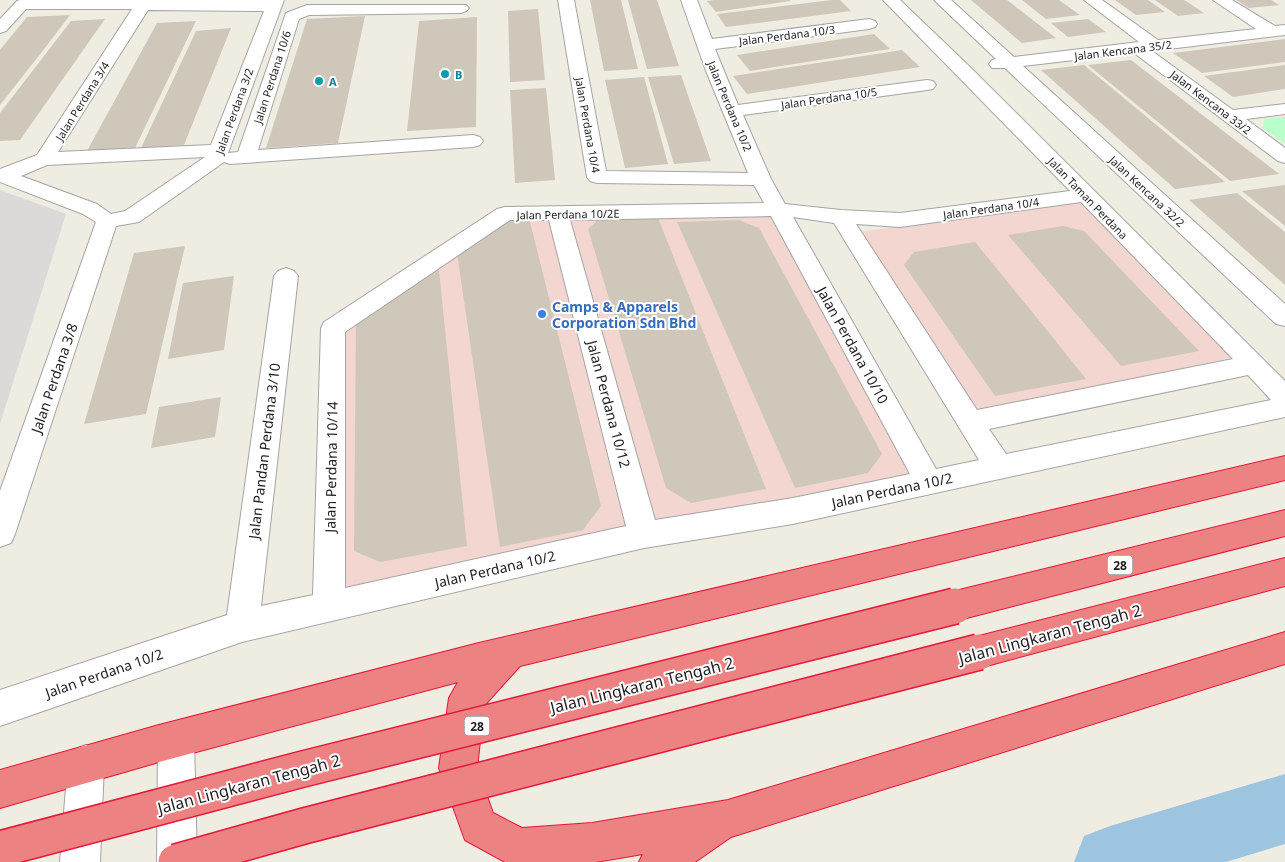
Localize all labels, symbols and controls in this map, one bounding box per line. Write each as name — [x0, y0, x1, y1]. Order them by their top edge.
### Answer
street label: Jalan Perdana 10/3 — [737, 22, 836, 48]
street label: Jalan Perdana 10/6 — [250, 29, 294, 126]
street label: Jalan Kencana 35/2 — [1073, 37, 1173, 64]
street label: Jalan Perdana 3/4 — [51, 58, 113, 144]
street label: Jalan Perdana 10/2 — [704, 58, 756, 153]
street label: Jalan Perdana 3/2 — [211, 66, 257, 157]
street label: Jalan Kencana 33/2 — [1167, 66, 1255, 137]
place label: B — [455, 67, 462, 82]
marker: B — [439, 68, 451, 80]
place label: A — [329, 74, 337, 89]
marker: A — [313, 75, 325, 87]
street label: Jalan Perdana 10/4 — [572, 75, 604, 175]
street label: Jalan Perdana 10/5 — [779, 84, 878, 112]
street label: Jalan Kencana 32/2 — [1105, 151, 1188, 230]
street label: Jalan Taman Perdana — [1044, 153, 1131, 242]
street label: Jalan Perdana 10/4 — [941, 194, 1041, 222]
street label: Jalan Perdana 10/2E — [515, 206, 620, 222]
street label: Jalan Perdana 10/10 — [812, 281, 893, 407]
place label: Camps & Apparels Corporation Sdn Bhd — [552, 297, 696, 332]
marker: Camps & Apparels Corporation Sdn Bhd — [536, 308, 548, 320]
street label: Jalan Perdana 3/8 — [26, 320, 82, 437]
street label: Jalan Perdana 10/12 — [582, 336, 635, 470]
street label: Jalan Pandan Perdana 3/10 — [244, 362, 284, 542]
street label: Jalan Perdana 10/14 — [320, 401, 342, 535]
street label: Jalan Perdana 10/2 — [828, 468, 954, 513]
street label: Jalan Perdana 10/2 — [431, 546, 557, 593]
road number: 28 — [1108, 556, 1132, 574]
street label: Jalan Lingkaran Tengah 2 — [954, 599, 1144, 670]
street label: Jalan Perdana 10/2 — [41, 644, 165, 703]
street label: Jalan Lingkaran Tengah 2 — [546, 652, 736, 719]
road number: 28 — [464, 716, 490, 736]
street label: Jalan Lingkaran Tengah 2 — [153, 749, 343, 820]

